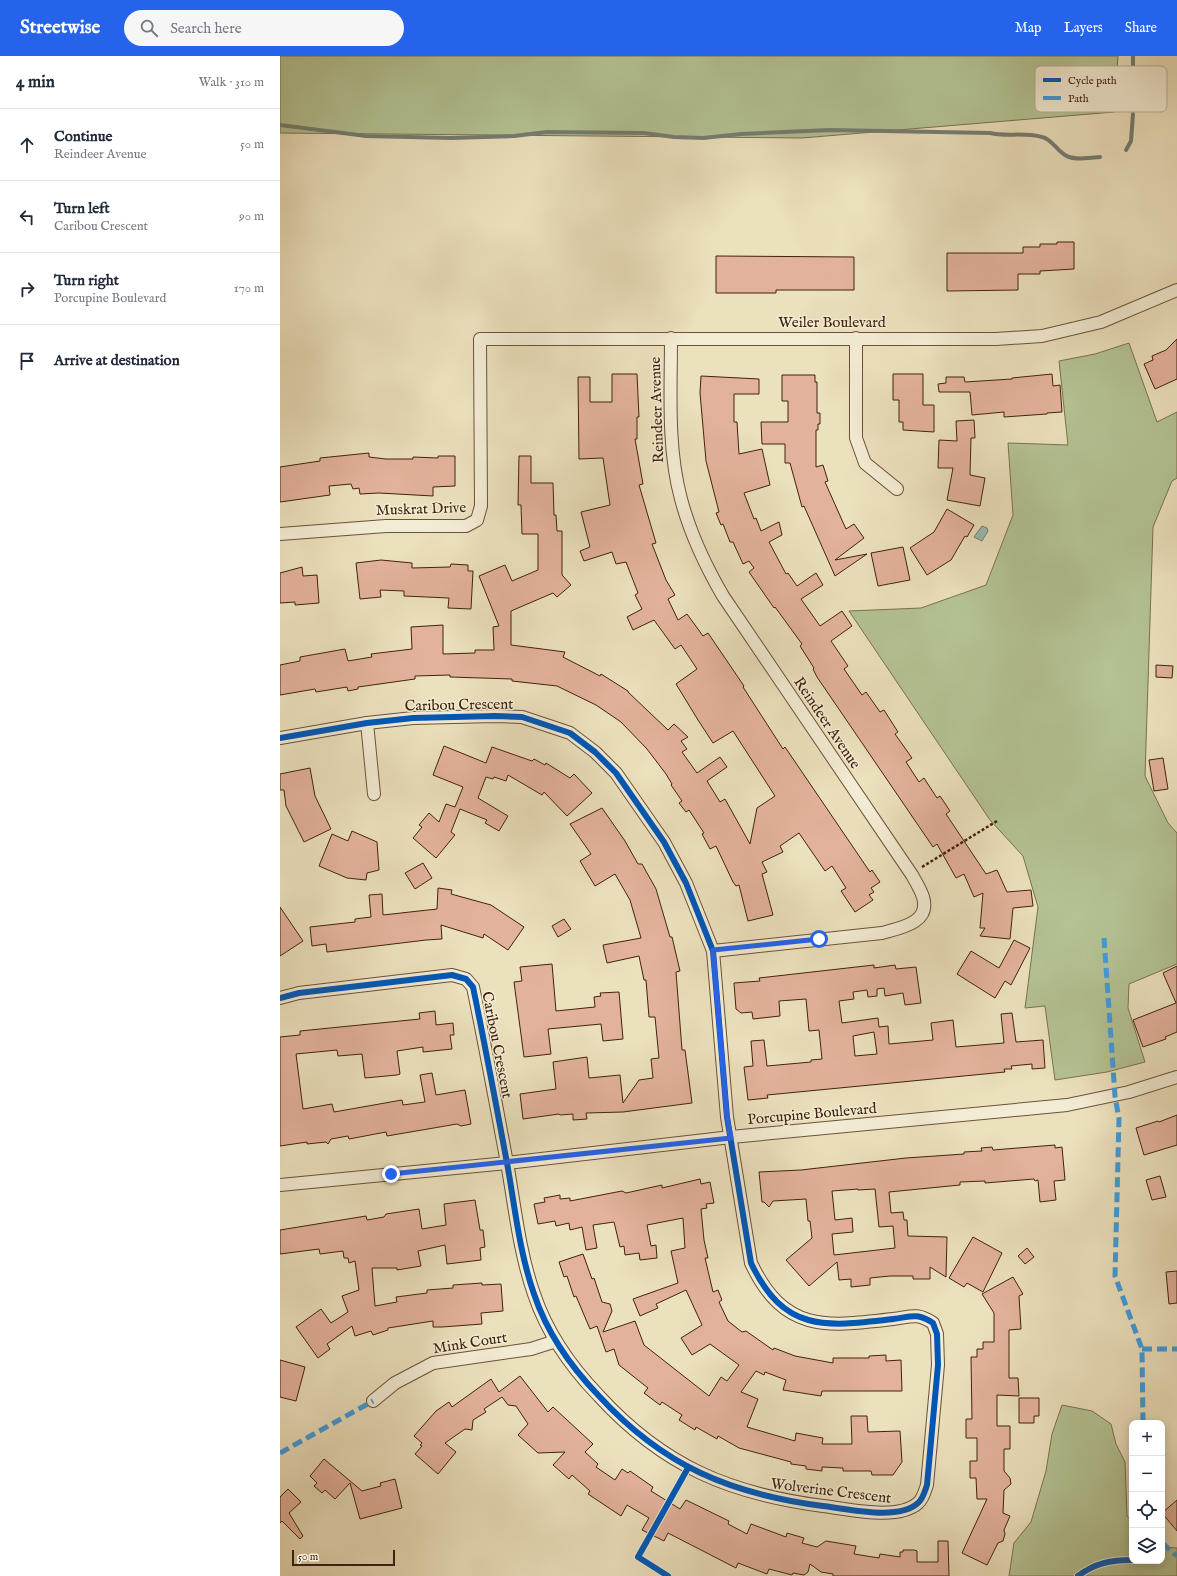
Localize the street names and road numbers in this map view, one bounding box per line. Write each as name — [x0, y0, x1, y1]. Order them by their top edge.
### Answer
street label: Weiler Boulevard — [778, 313, 887, 332]
street label: Reindeer Avenue — [646, 356, 668, 464]
street label: Muskrat Drive — [376, 498, 467, 520]
street label: Reindeer Avenue — [789, 673, 865, 773]
street label: Caribou Crescent — [405, 695, 513, 715]
street label: Caribou Crescent — [477, 990, 517, 1100]
street label: Porcupine Boulevard — [747, 1099, 878, 1129]
street label: Mink Court — [432, 1328, 508, 1358]
street label: Wolverine Crescent — [770, 1474, 892, 1508]

